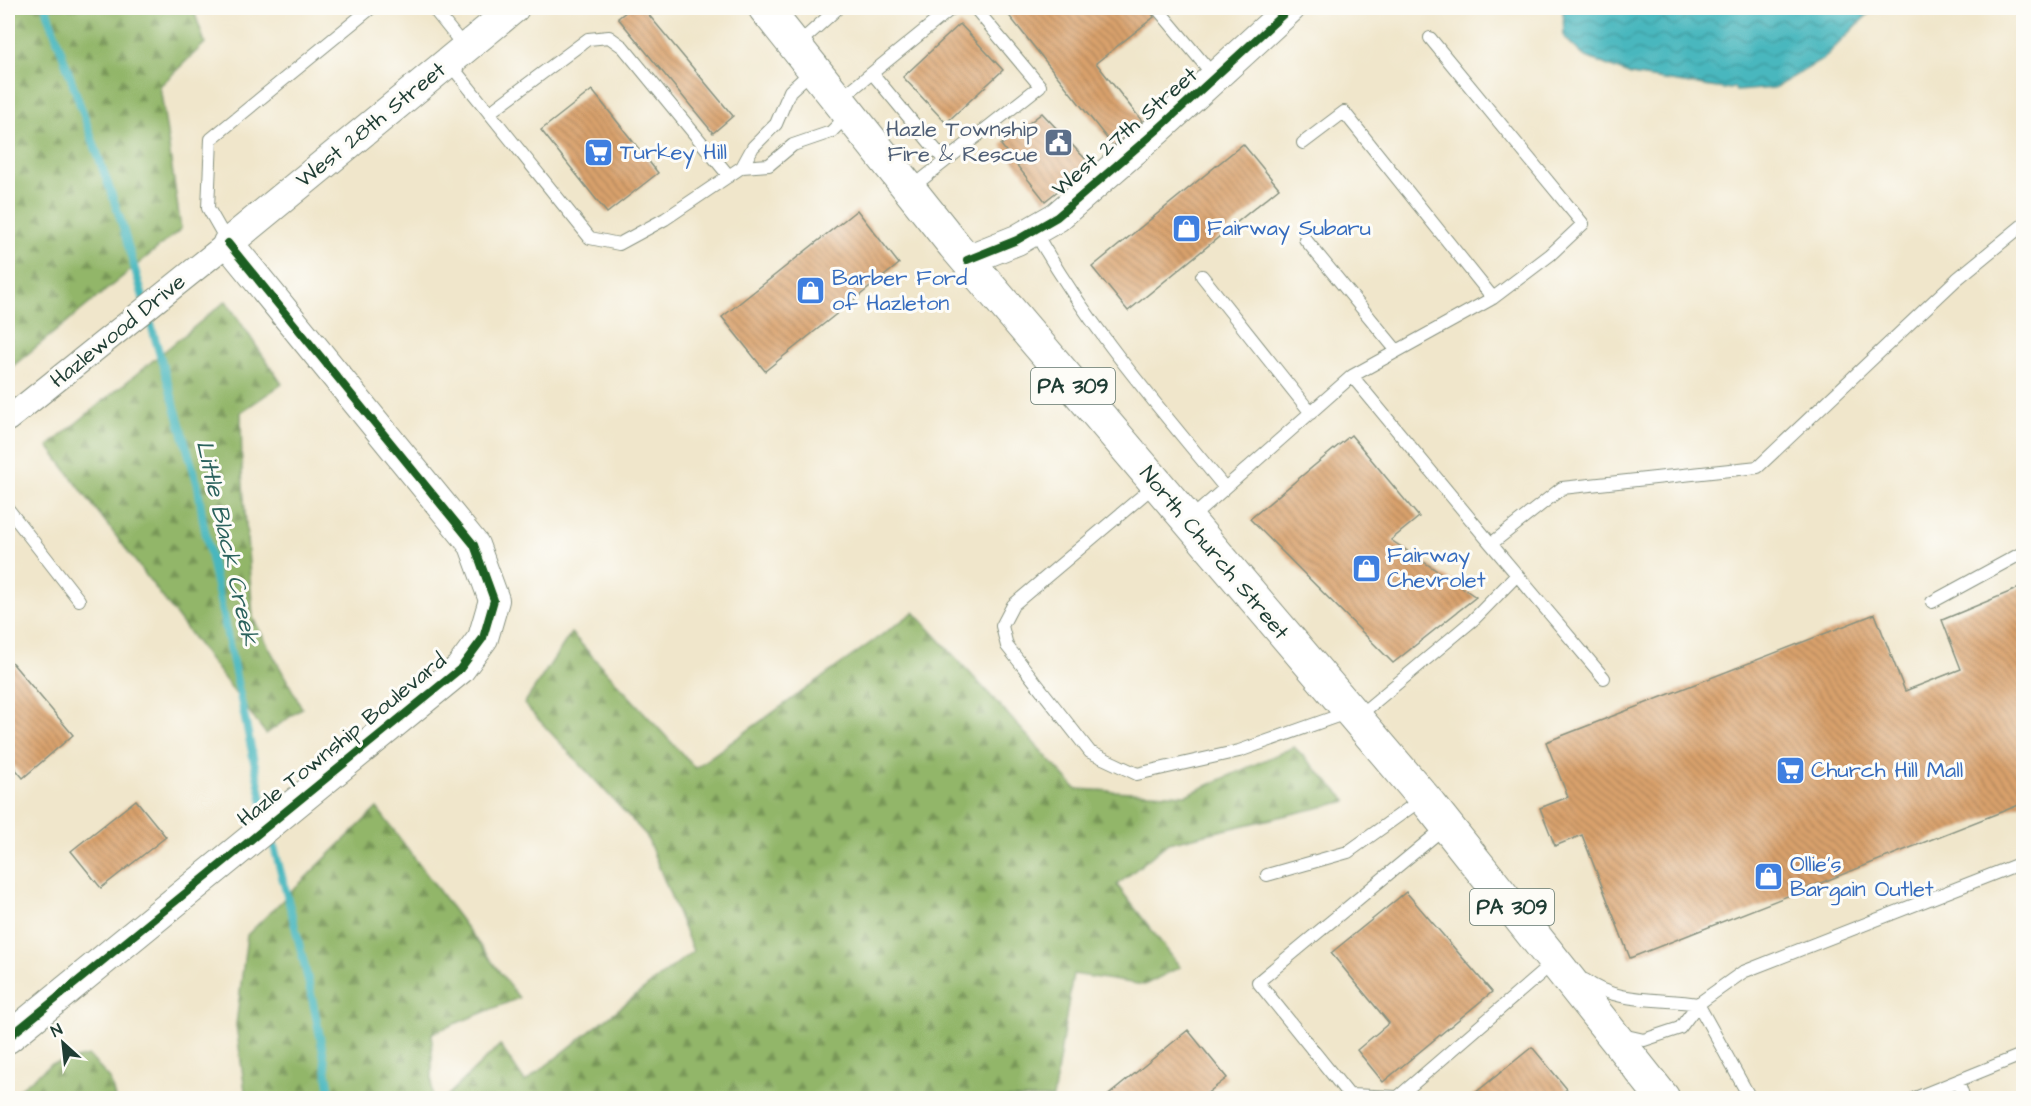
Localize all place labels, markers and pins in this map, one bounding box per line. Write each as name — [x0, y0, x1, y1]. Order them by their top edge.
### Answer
place label: Hazle Township Fire & Rescue — [886, 114, 1038, 170]
public building icon: Hazle Township Fire & Rescue — [1043, 126, 1075, 158]
supermarket icon: Turkey Hill — [583, 136, 615, 168]
place label: Turkey Hill — [620, 137, 727, 169]
shop icon: Fairway Subaru — [1170, 212, 1202, 244]
place label: Fairway Subaru — [1207, 213, 1371, 245]
place label: Barber Ford of Hazleton — [832, 263, 967, 319]
shop icon: Barber Ford of Hazleton — [795, 275, 827, 307]
place label: Fairway Chevrolet — [1387, 540, 1486, 596]
shop icon: Fairway Chevrolet — [1350, 552, 1382, 584]
supermarket icon: Church Hill Mall — [1774, 754, 1806, 786]
place label: Church Hill Mall — [1811, 755, 1963, 786]
place label: Ollie's Bargain Outlet — [1790, 849, 1934, 906]
shop icon: Ollie's Bargain Outlet — [1753, 861, 1785, 893]

